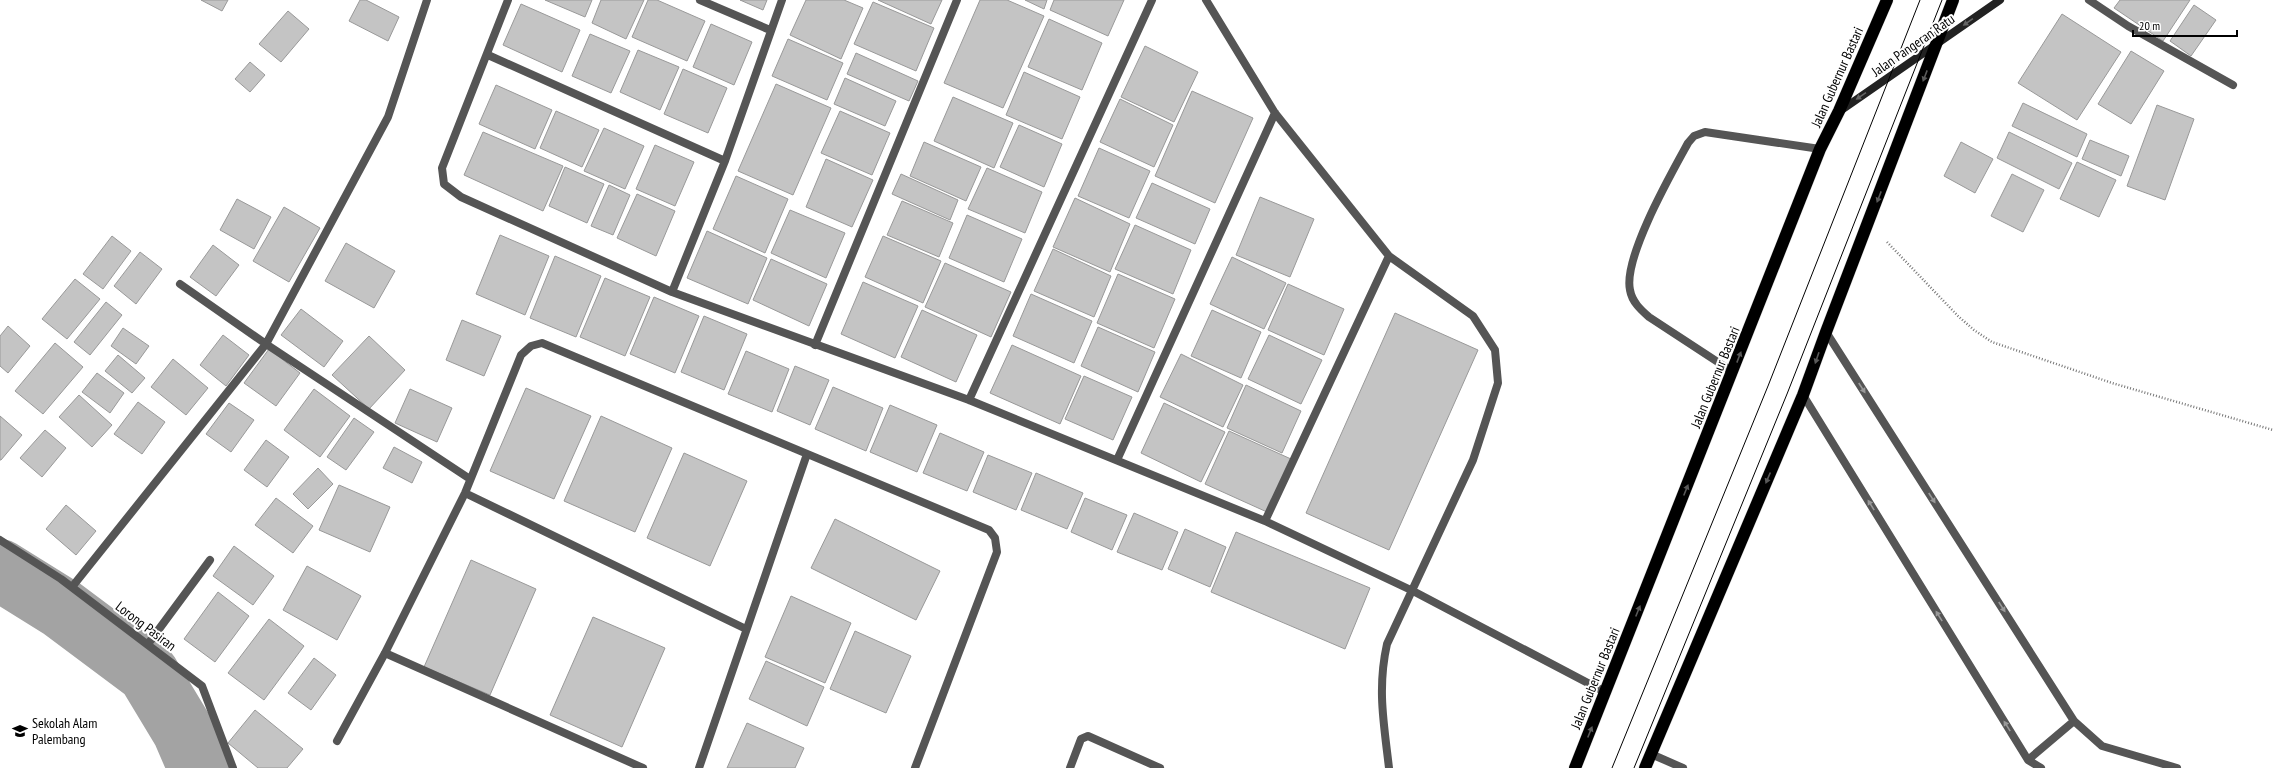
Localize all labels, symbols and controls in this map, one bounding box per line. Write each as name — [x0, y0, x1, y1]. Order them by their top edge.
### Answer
street label: Jalan Pangeran Ratu — [1867, 10, 1958, 81]
scale bar — [2133, 12, 2237, 38]
one-way arrow — [1963, 18, 1974, 26]
text: 20 m — [2139, 18, 2160, 33]
street label: Jalan Gubernur Bastari — [1806, 24, 1867, 131]
one-way arrow — [1922, 70, 1928, 82]
one-way arrow — [1856, 92, 1866, 100]
one-way arrow — [1875, 192, 1881, 204]
street label: Jalan Gubernur Bastari — [1686, 324, 1744, 431]
one-way arrow — [1737, 350, 1743, 362]
one-way arrow — [1813, 352, 1819, 364]
one-way arrow — [1858, 383, 1866, 393]
one-way arrow — [1765, 473, 1771, 484]
one-way arrow — [1684, 484, 1690, 496]
one-way arrow — [1928, 492, 1936, 503]
one-way arrow — [1867, 500, 1875, 510]
street label: Lorong Pasiran — [112, 597, 180, 655]
one-way arrow — [1998, 601, 2005, 613]
one-way arrow — [1635, 605, 1641, 617]
one-way arrow — [1935, 611, 1943, 621]
street label: Jalan Gubernur Bastari — [1566, 625, 1624, 732]
place label: Sekolah Alam Palembang — [32, 714, 97, 748]
one-way arrow — [2004, 720, 2011, 732]
school or university icon: Sekolah Alam Palembang — [11, 722, 29, 740]
one-way arrow — [1587, 725, 1593, 737]

